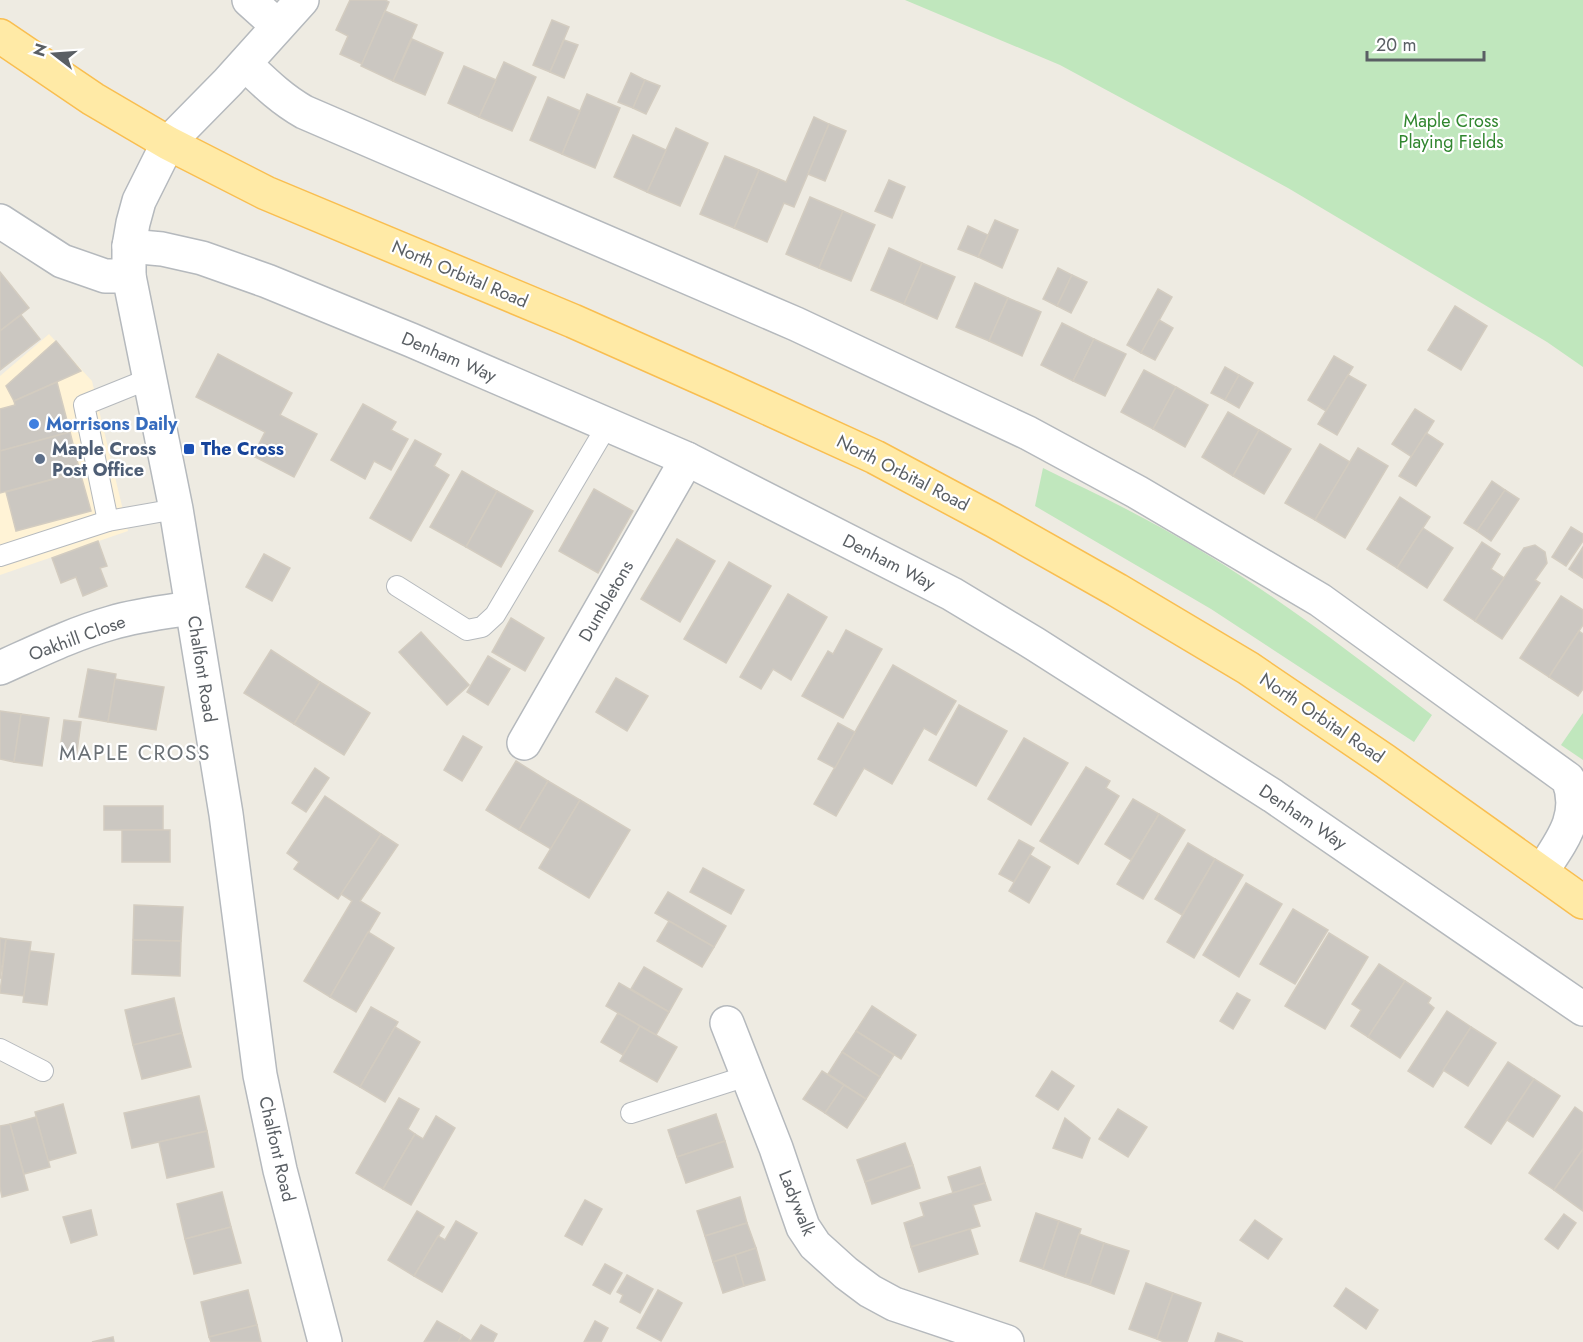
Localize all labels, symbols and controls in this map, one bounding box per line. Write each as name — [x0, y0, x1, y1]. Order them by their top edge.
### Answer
north arrow — [24, 24, 84, 84]
scale bar — [1367, 24, 1484, 62]
text: 20 m — [1376, 32, 1416, 58]
text: N — [27, 40, 53, 59]
park label: Maple Cross Playing Fields — [1399, 108, 1503, 155]
street label: North Orbital Road — [388, 234, 532, 314]
street label: Denham Way — [397, 325, 501, 389]
place label: Morrisons Daily — [46, 411, 178, 437]
marker: Morrisons Daily — [27, 417, 41, 431]
street label: North Orbital Road — [832, 428, 974, 518]
place label: Maple Cross Post Office — [52, 436, 156, 483]
place label: The Cross — [201, 436, 284, 462]
marker: The Cross — [182, 442, 196, 456]
marker: Maple Cross Post Office — [33, 452, 47, 466]
street label: Denham Way — [838, 527, 940, 597]
street label: Dumbletons — [572, 555, 640, 647]
street label: Oakhill Close — [25, 608, 129, 668]
street label: Chalfont Road — [181, 614, 223, 724]
street label: North Orbital Road — [1254, 666, 1390, 770]
district label: MAPLE CROSS — [59, 738, 211, 768]
street label: Denham Way — [1254, 778, 1352, 856]
street label: Chalfont Road — [252, 1094, 302, 1204]
street label: Ladywalk — [772, 1166, 822, 1240]

